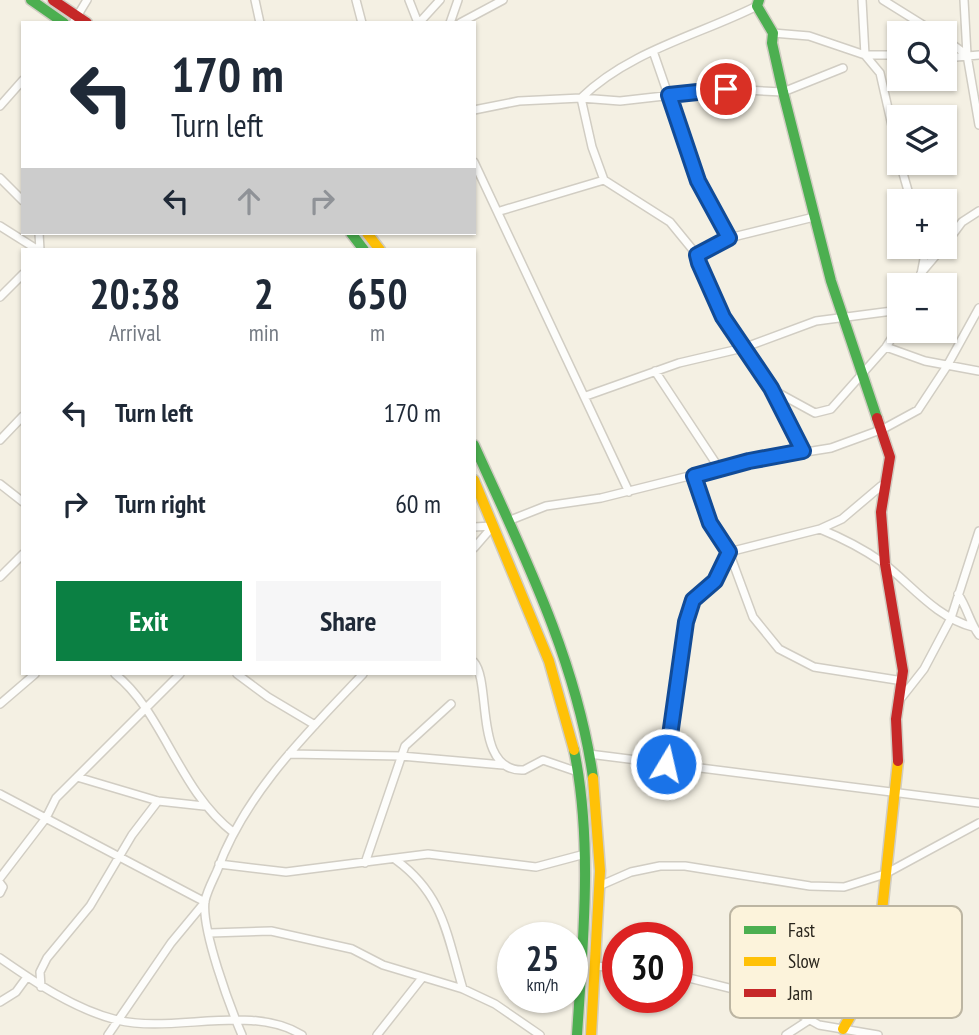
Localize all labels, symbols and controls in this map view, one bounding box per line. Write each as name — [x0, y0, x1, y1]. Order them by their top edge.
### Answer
map controls — [887, 21, 957, 343]
button: search — [887, 21, 957, 91]
text: 170 m — [171, 42, 284, 106]
icon: left — [56, 49, 147, 140]
pin — [696, 59, 756, 119]
icon: arrive — [707, 70, 745, 108]
text: Turn left — [171, 104, 263, 146]
button: layers — [887, 105, 957, 175]
icon: left — [157, 182, 195, 220]
icon: ahead — [230, 182, 268, 220]
icon: right — [303, 182, 341, 220]
button: + — [887, 189, 957, 259]
text: 20:38 — [89, 266, 180, 321]
text: 2 — [254, 266, 274, 321]
text: 650 — [347, 266, 408, 321]
button: − — [887, 273, 957, 343]
text: Arrival — [109, 318, 161, 347]
text: min — [249, 318, 279, 347]
text: m — [370, 318, 385, 347]
icon: left — [56, 394, 94, 432]
text: Turn left — [115, 396, 193, 429]
text: 170 m — [383, 396, 441, 429]
icon: right — [56, 485, 94, 523]
text: Turn right — [115, 487, 206, 520]
text: 60 m — [395, 487, 441, 520]
button: Exit — [56, 581, 242, 661]
button: Share — [256, 581, 441, 661]
position arrow — [629, 727, 703, 801]
legend — [730, 906, 962, 1018]
text: Fast — [788, 918, 816, 942]
speed limit sign: 30 — [602, 922, 693, 1013]
text: 25 — [526, 935, 559, 981]
text: Slow — [788, 949, 821, 973]
text: km/h — [527, 973, 558, 996]
text: Jam — [787, 981, 813, 1005]

